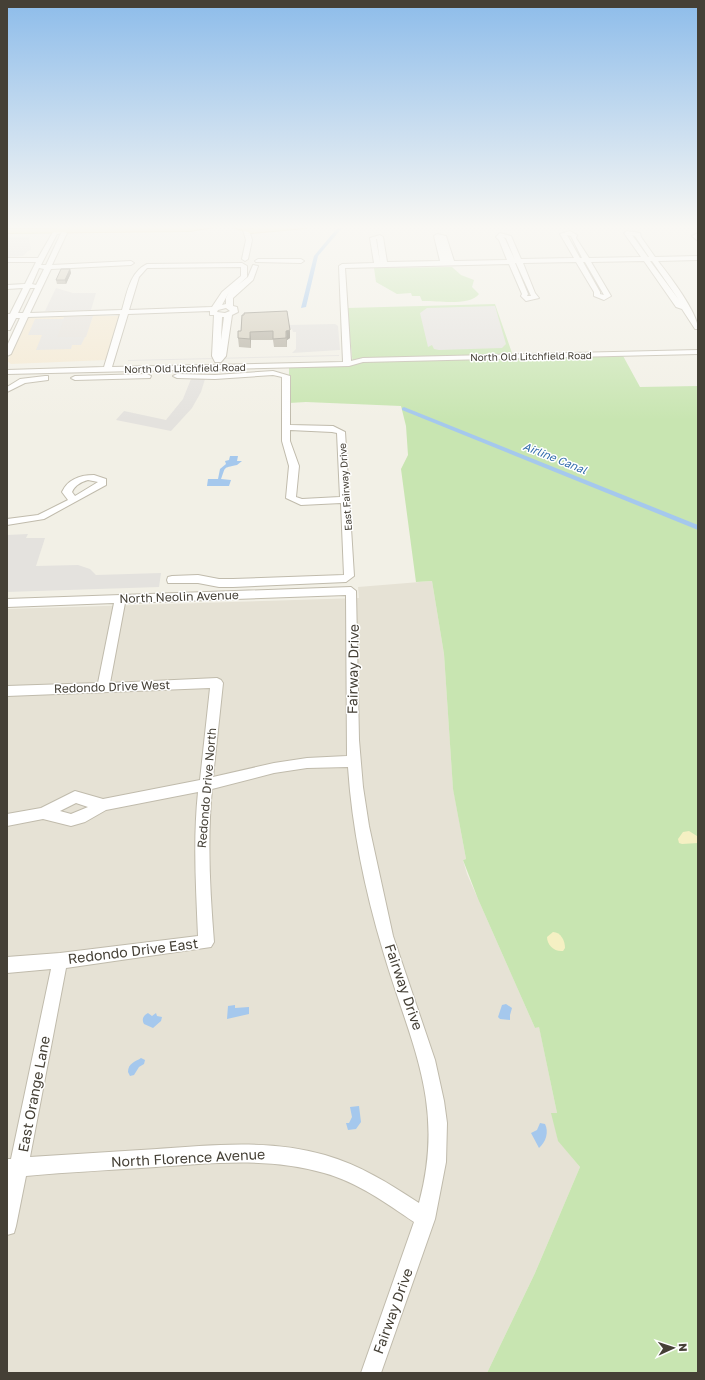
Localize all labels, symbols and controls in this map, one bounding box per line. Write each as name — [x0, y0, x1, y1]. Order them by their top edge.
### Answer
street label: North Old Litchfield Road — [470, 349, 592, 363]
street label: North Old Litchfield Road — [124, 361, 246, 375]
water label: Airline Canal — [522, 439, 589, 476]
street label: East Fairway Drive — [336, 443, 354, 531]
street label: North Neolin Avenue — [119, 587, 239, 606]
street label: Fairway Drive — [343, 624, 362, 714]
street label: Redondo Drive West — [54, 677, 171, 696]
street label: Redondo Drive North — [194, 727, 219, 849]
street label: Redondo Drive East — [67, 934, 199, 967]
street label: Fairway Drive — [382, 941, 427, 1032]
street label: East Orange Lane — [14, 1034, 53, 1153]
street label: North Florence Avenue — [110, 1145, 265, 1170]
street label: Fairway Drive — [369, 1266, 416, 1356]
north arrow — [653, 1328, 693, 1368]
text: N — [677, 1343, 690, 1352]

